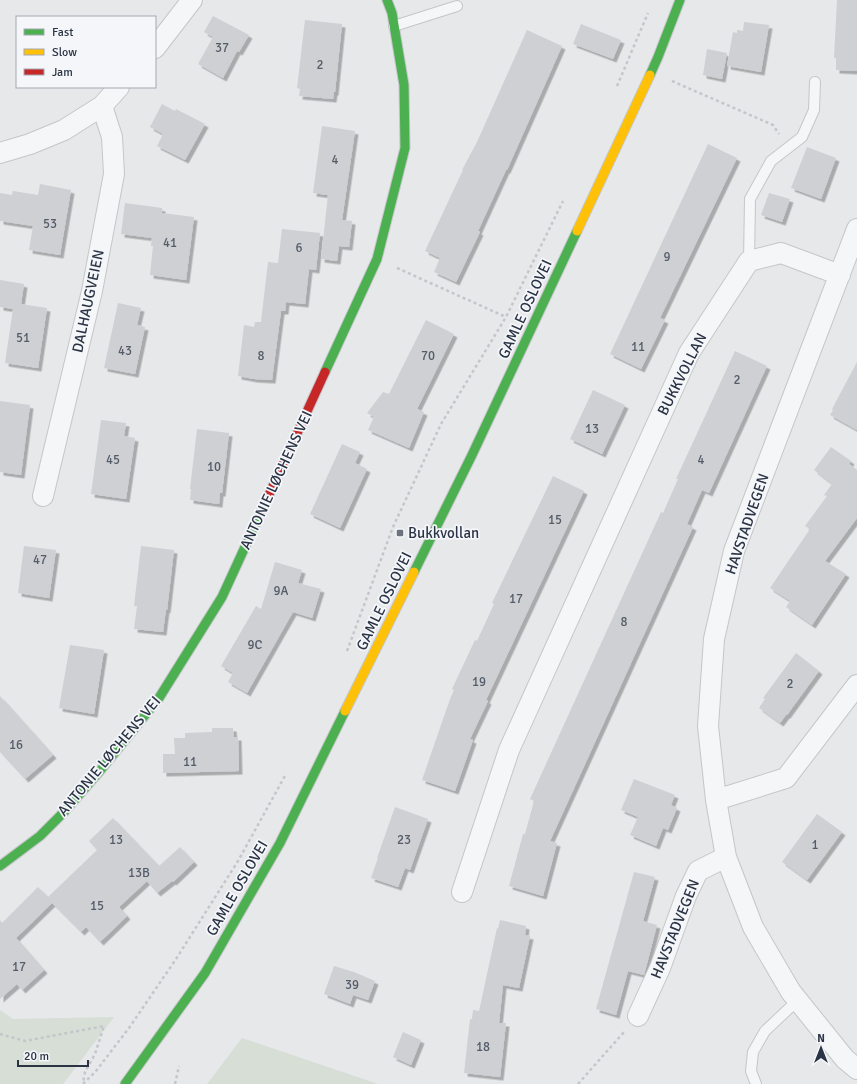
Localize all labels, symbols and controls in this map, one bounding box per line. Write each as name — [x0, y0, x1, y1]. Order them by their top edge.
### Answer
legend — [16, 16, 156, 88]
text: Fast — [52, 25, 73, 40]
house number: 37 — [215, 40, 229, 56]
text: Slow — [52, 45, 77, 60]
house number: 2 — [316, 57, 324, 73]
text: Jam — [52, 65, 73, 80]
house number: 4 — [331, 152, 339, 168]
house number: 53 — [43, 216, 57, 232]
house number: 41 — [163, 235, 177, 251]
house number: 6 — [295, 240, 303, 256]
street label: DALHAUGVEIEN — [68, 248, 108, 354]
house number: 9 — [663, 249, 671, 265]
street label: GAMLE OSLOVEI — [494, 257, 556, 361]
house number: 51 — [16, 330, 30, 346]
street label: BUKKVOLLAN — [654, 330, 710, 418]
house number: 11 — [631, 339, 645, 355]
house number: 43 — [118, 343, 132, 359]
house number: 8 — [257, 348, 265, 364]
house number: 70 — [421, 348, 435, 364]
house number: 2 — [733, 372, 741, 388]
street label: ANTONIE LØCHENS VEI — [236, 408, 316, 552]
house number: 13 — [585, 421, 599, 437]
house number: 45 — [106, 452, 120, 468]
house number: 4 — [697, 452, 705, 468]
house number: 10 — [207, 459, 221, 475]
street label: HAVSTADVEGEN — [721, 471, 773, 577]
house number: 15 — [548, 512, 562, 528]
place label: Bukkvollan — [408, 524, 479, 542]
marker: Bukkvollan — [395, 528, 405, 538]
street label: GAMLE OSLOVEI — [352, 549, 416, 653]
house number: 47 — [33, 552, 47, 568]
house number: 9A — [274, 583, 289, 599]
house number: 17 — [509, 591, 523, 607]
house number: 8 — [620, 614, 628, 630]
house number: 9C — [248, 637, 263, 653]
house number: 19 — [472, 674, 486, 690]
house number: 2 — [786, 676, 794, 692]
street label: ANTONIE LØCHENS VEI — [54, 692, 164, 820]
house number: 16 — [9, 737, 23, 753]
house number: 11 — [183, 754, 197, 770]
house number: 13 — [109, 832, 123, 848]
house number: 23 — [397, 832, 411, 848]
street label: GAMLE OSLOVEI — [202, 837, 272, 939]
house number: 1 — [811, 837, 819, 853]
house number: 13B — [128, 865, 150, 881]
street label: HAVSTADVEGEN — [647, 877, 703, 981]
house number: 15 — [90, 898, 104, 914]
house number: 17 — [12, 959, 26, 975]
house number: 39 — [345, 977, 359, 993]
north arrow — [801, 1028, 841, 1068]
text: N — [817, 1032, 825, 1045]
house number: 18 — [476, 1039, 490, 1055]
scale bar — [18, 1042, 88, 1068]
text: 20 m — [24, 1049, 49, 1064]

